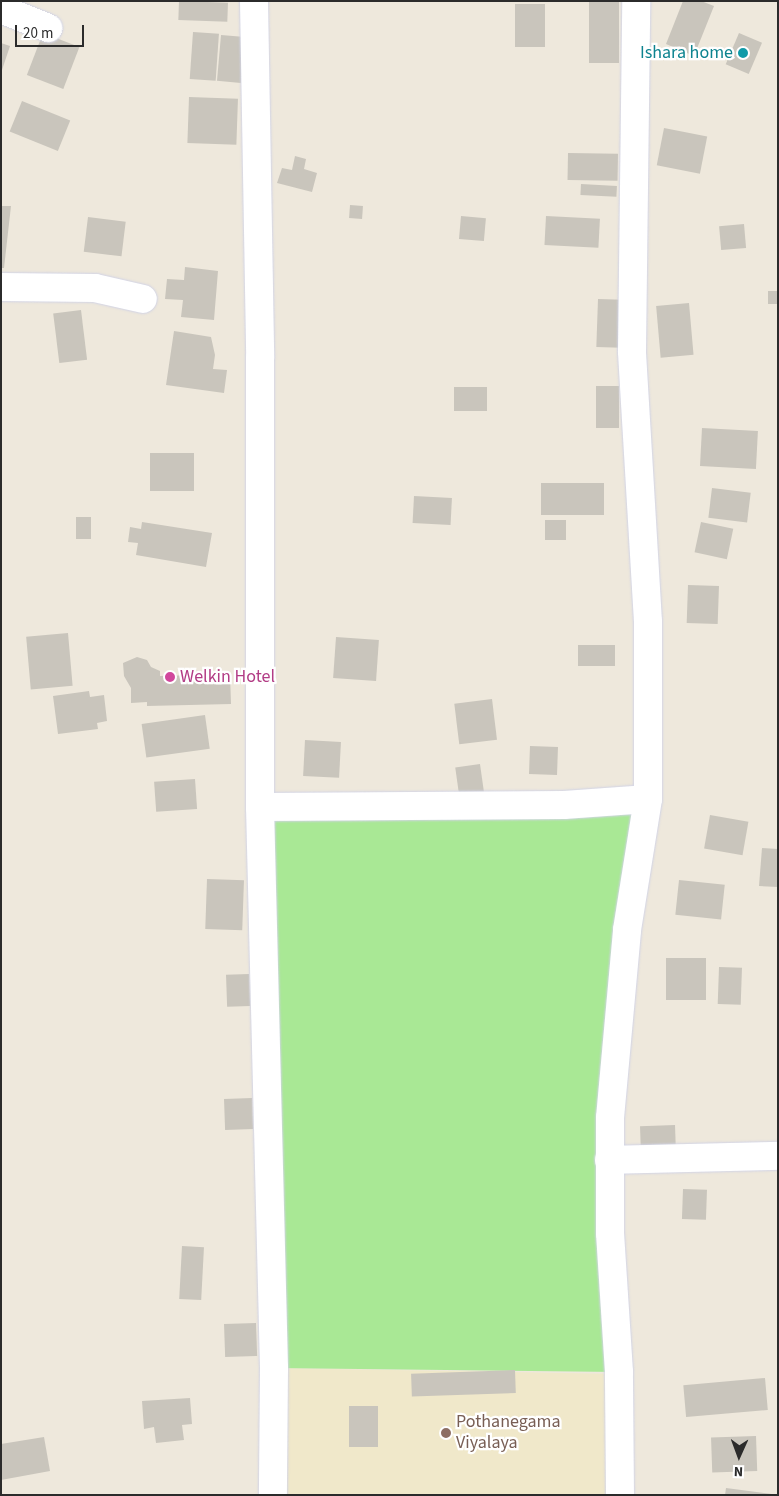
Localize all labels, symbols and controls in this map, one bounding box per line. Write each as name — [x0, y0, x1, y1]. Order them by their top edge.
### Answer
scale bar — [18, 15, 86, 47]
text: 20 m — [23, 23, 53, 44]
place label: Ishara home — [640, 42, 733, 64]
marker: Ishara home — [737, 47, 749, 59]
place label: Welkin Hotel — [180, 666, 275, 688]
marker: Welkin Hotel — [164, 671, 176, 683]
place label: Pothanegama Viyalaya — [456, 1412, 561, 1455]
marker: Pothanegama Viyalaya — [440, 1427, 452, 1439]
north arrow — [714, 1431, 764, 1481]
text: N — [733, 1461, 743, 1481]

